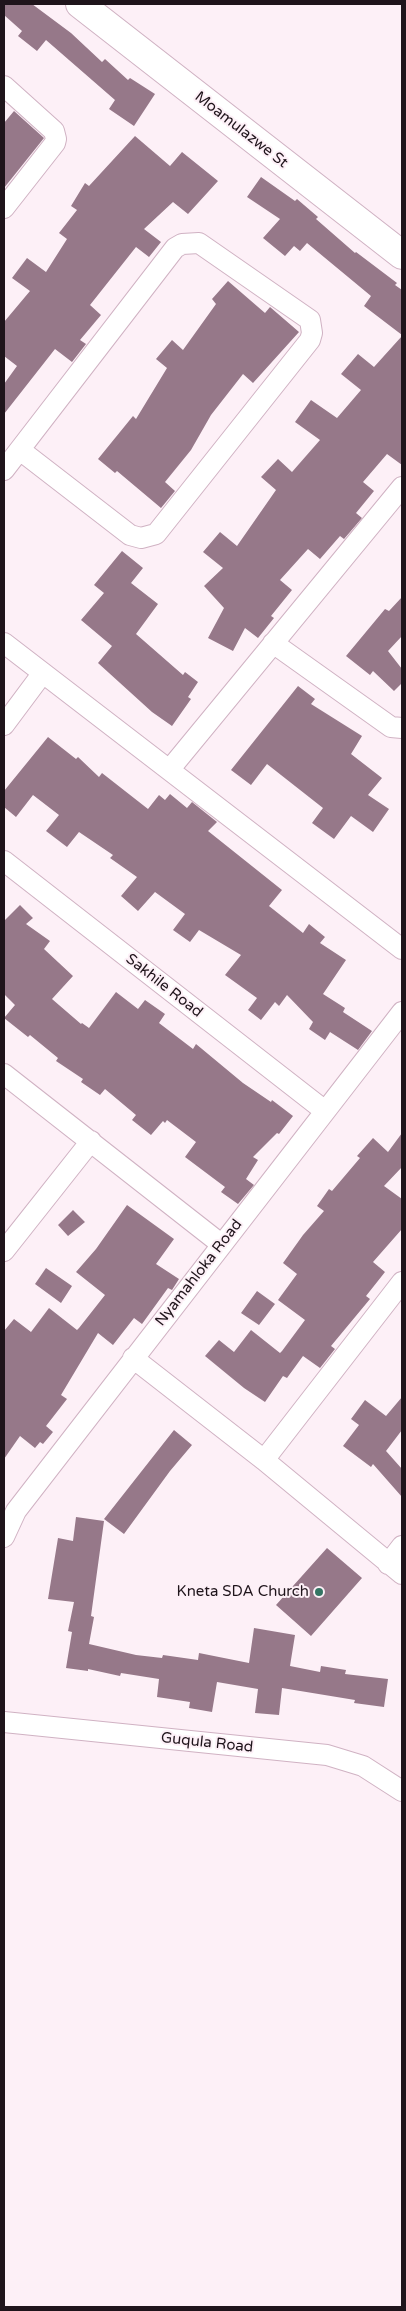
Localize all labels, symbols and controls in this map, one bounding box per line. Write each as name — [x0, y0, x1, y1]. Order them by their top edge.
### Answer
street label: Moamulazwe St — [191, 88, 291, 172]
street label: Sakhile Road — [122, 950, 206, 1022]
street label: Nyamahloka Road — [152, 1216, 246, 1330]
place label: Kneta SDA Church — [177, 1583, 309, 1601]
marker: Kneta SDA Church — [313, 1586, 325, 1598]
street label: Guqula Road — [160, 1729, 254, 1757]

